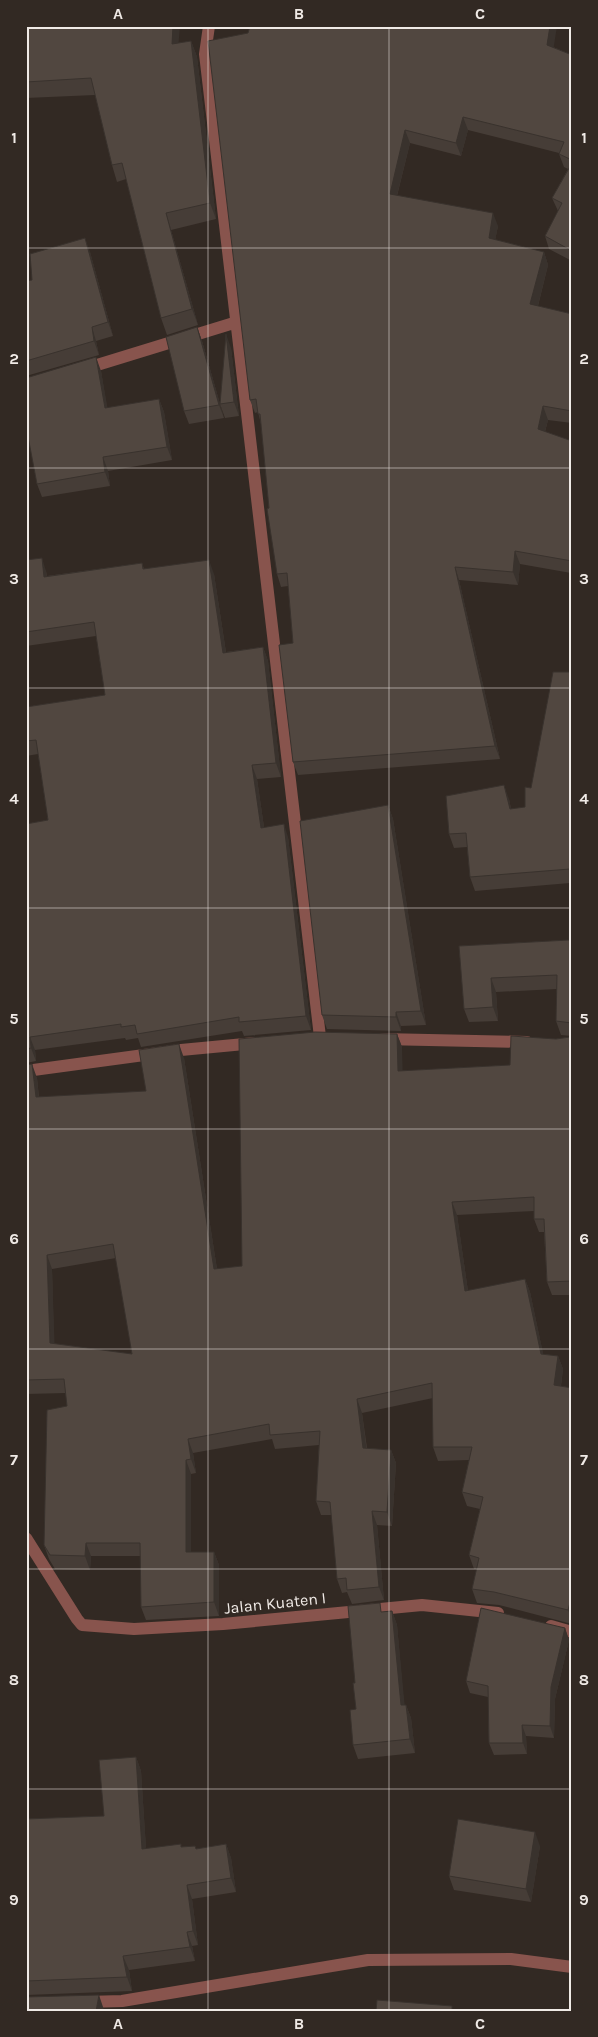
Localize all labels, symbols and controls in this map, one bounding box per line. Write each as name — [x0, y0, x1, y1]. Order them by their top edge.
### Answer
text: A — [113, 4, 123, 23]
text: B — [294, 4, 304, 23]
text: C — [475, 4, 485, 23]
text: 1 — [11, 128, 17, 147]
text: 1 — [581, 128, 587, 147]
text: 2 — [9, 349, 19, 368]
text: 2 — [579, 349, 589, 368]
text: 3 — [9, 569, 19, 588]
text: 3 — [579, 569, 589, 588]
text: 4 — [9, 789, 19, 808]
text: 4 — [579, 789, 589, 808]
text: 5 — [9, 1009, 19, 1028]
text: 5 — [579, 1009, 589, 1028]
text: 6 — [9, 1229, 19, 1248]
text: 6 — [579, 1229, 589, 1248]
text: 7 — [10, 1450, 18, 1469]
text: 7 — [580, 1450, 588, 1469]
street label: Jalan Kuaten I — [223, 1588, 327, 1618]
text: 8 — [9, 1670, 19, 1689]
text: 8 — [579, 1670, 589, 1689]
text: 9 — [9, 1890, 19, 1909]
text: 9 — [579, 1890, 589, 1909]
text: A — [113, 2014, 123, 2033]
text: B — [294, 2014, 304, 2033]
text: C — [475, 2014, 485, 2033]

